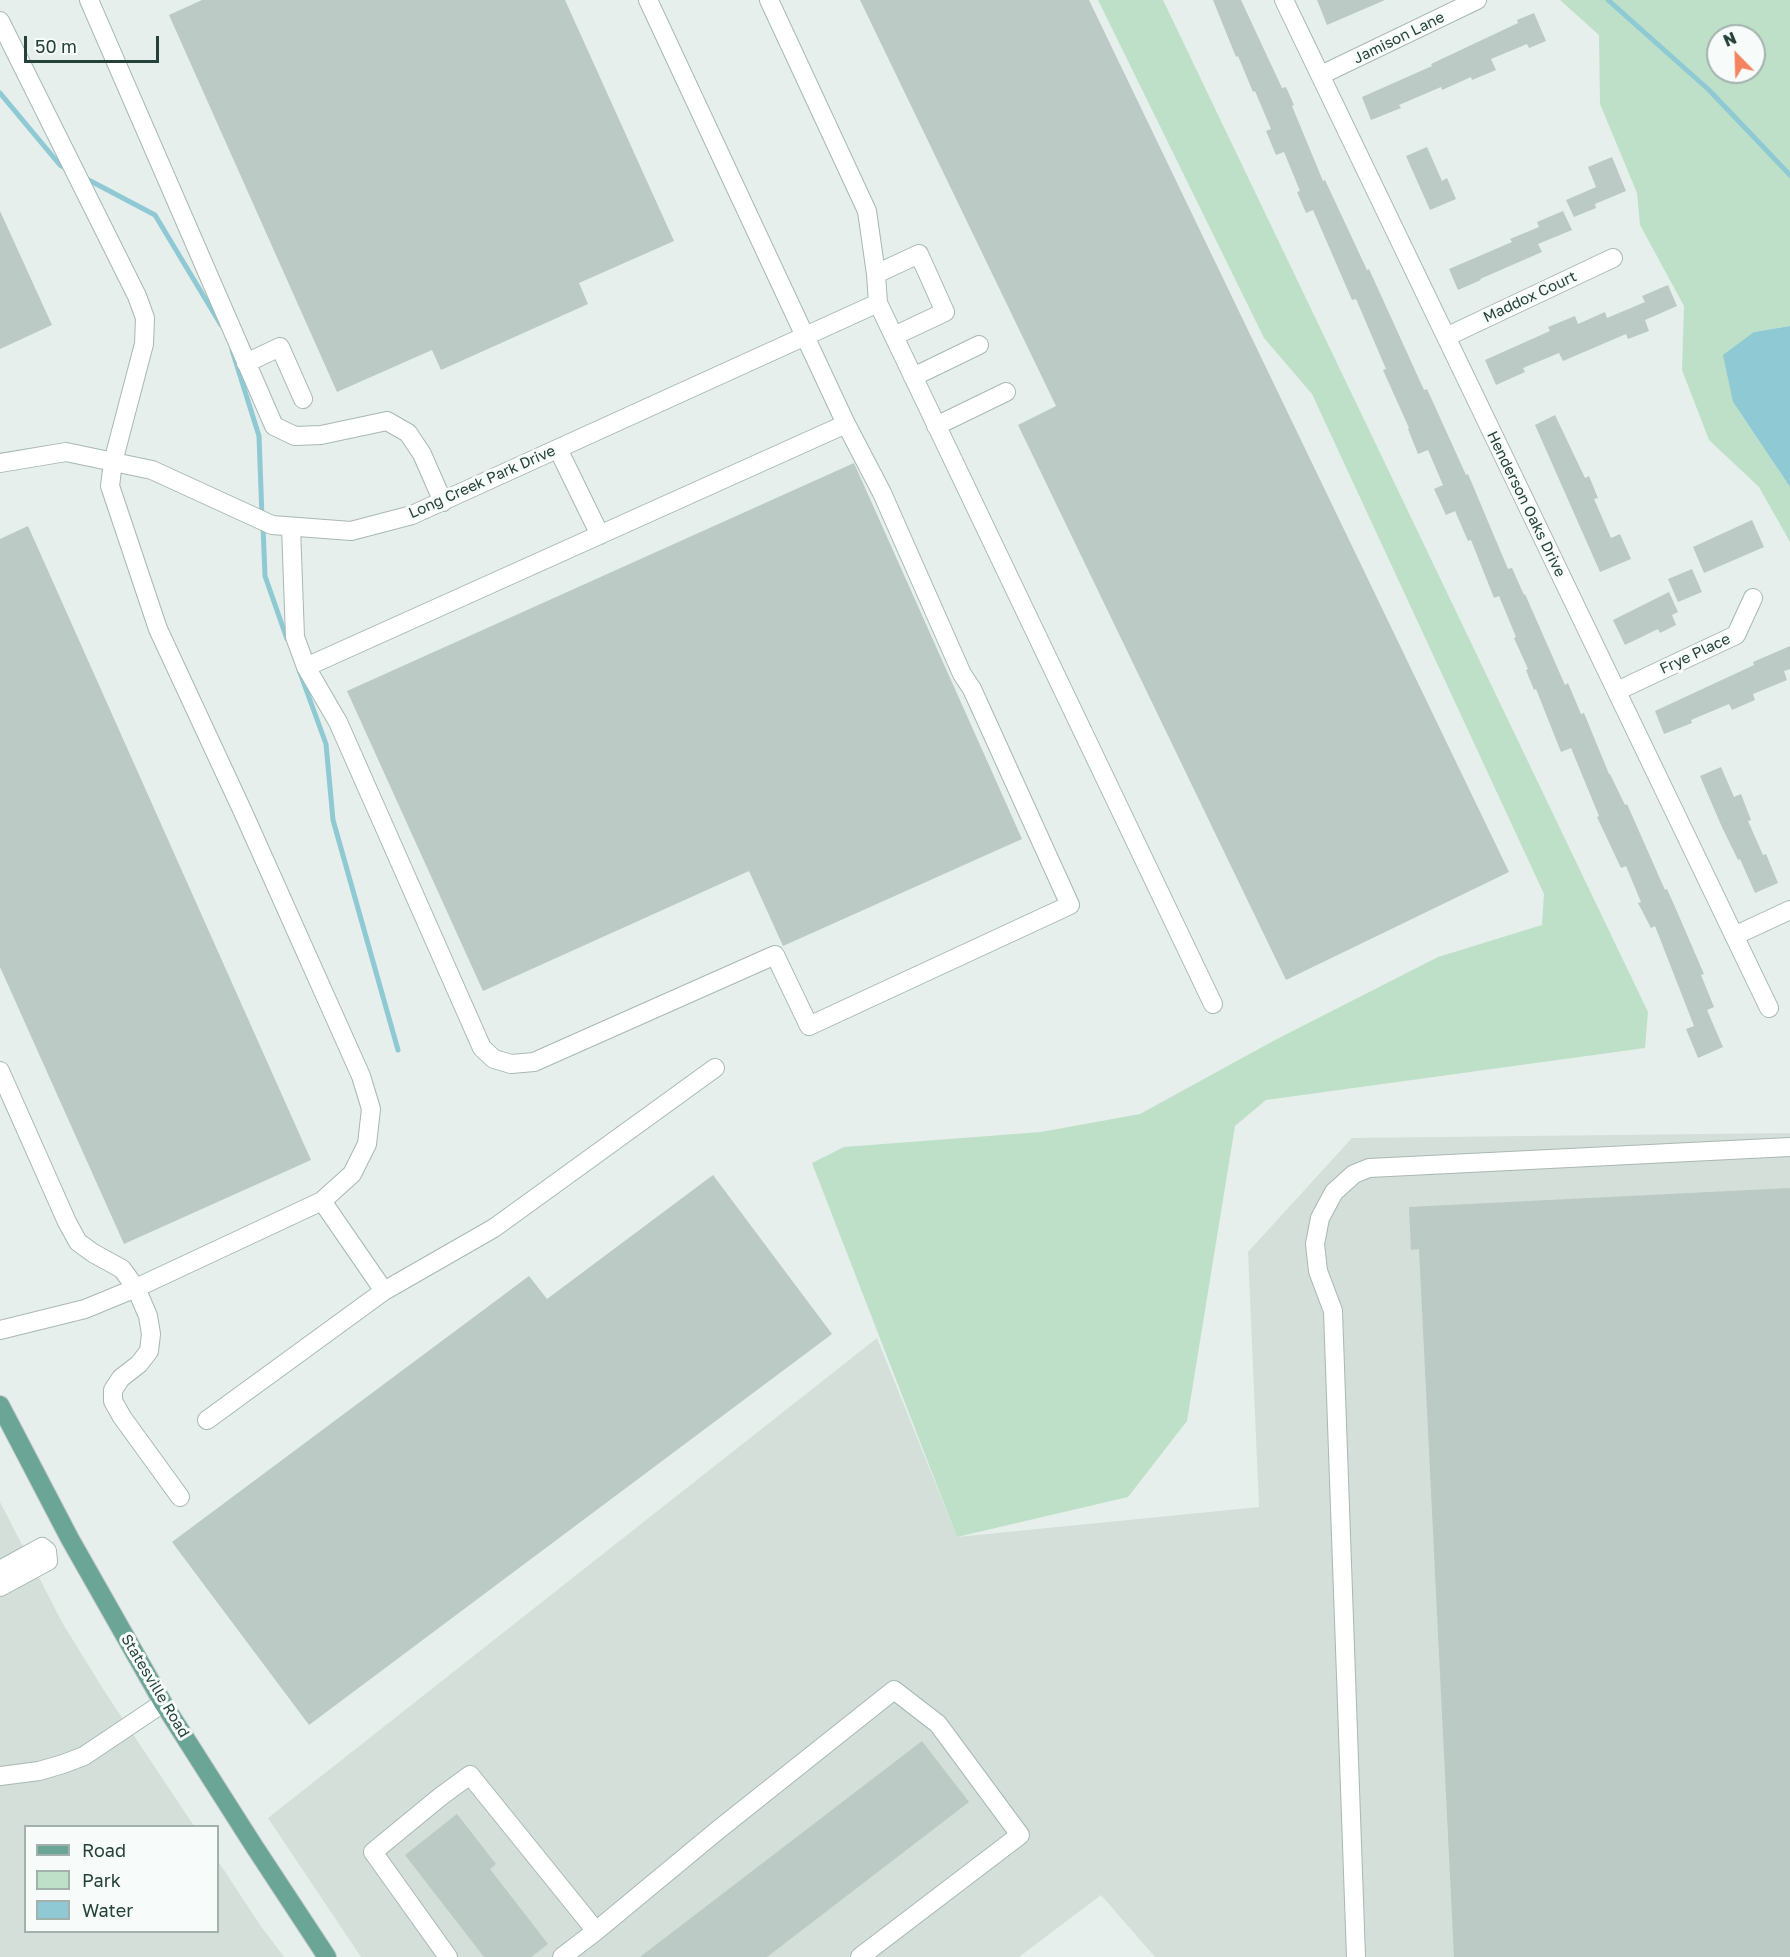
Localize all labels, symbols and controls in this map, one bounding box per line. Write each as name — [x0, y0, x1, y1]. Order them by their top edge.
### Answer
street label: Jamison Lane — [1351, 8, 1447, 68]
scale bar — [27, 24, 162, 62]
north arrow — [1706, 24, 1766, 84]
text: N — [1720, 28, 1739, 51]
text: 50 m — [35, 35, 77, 57]
street label: Maddox Court — [1480, 268, 1580, 326]
street label: Henderson Oaks Drive — [1483, 428, 1569, 580]
street label: Long Creek Park Drive — [406, 442, 558, 522]
street label: Frye Place — [1657, 630, 1733, 678]
street label: Statesville Road — [117, 1631, 193, 1741]
legend — [24, 1825, 219, 1933]
text: Road — [82, 1839, 126, 1861]
text: Park — [82, 1869, 121, 1891]
text: Water — [82, 1899, 133, 1921]

